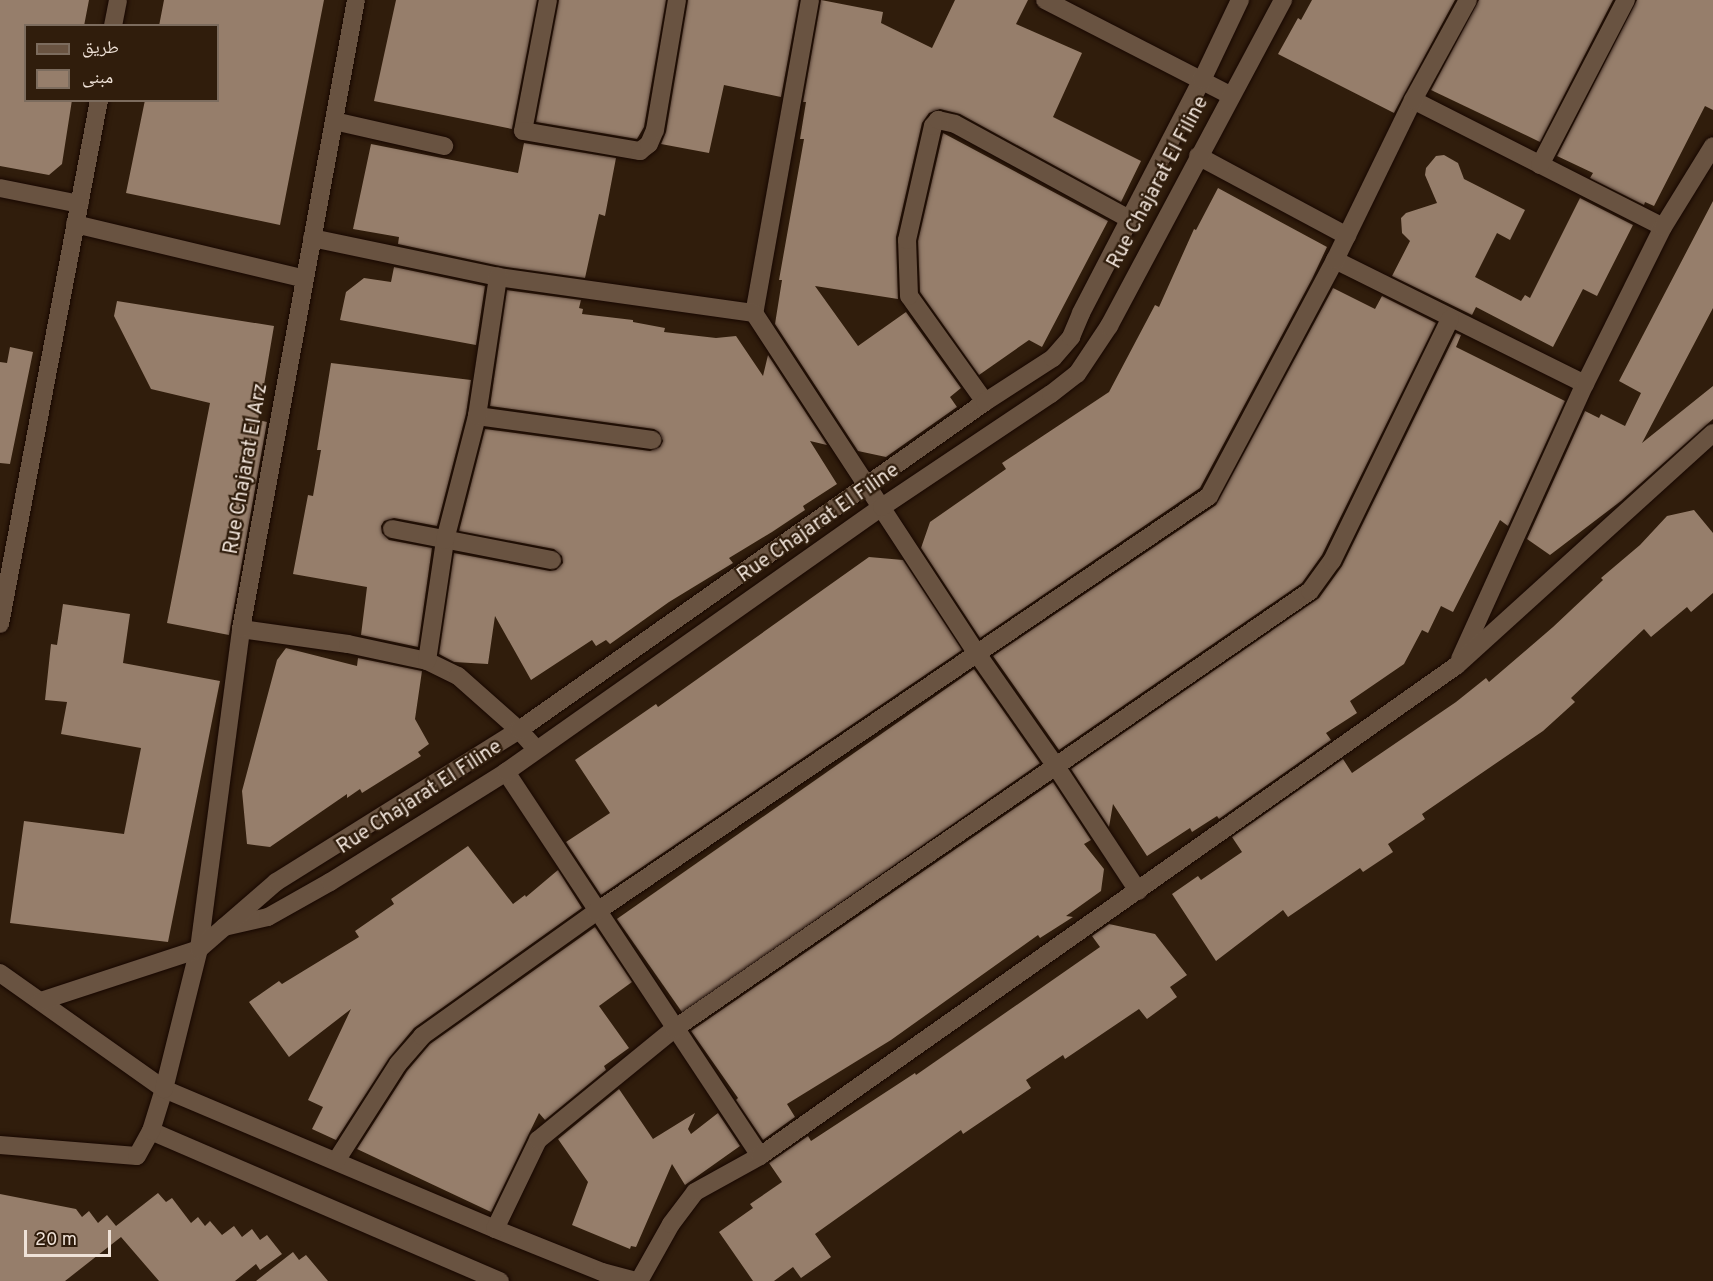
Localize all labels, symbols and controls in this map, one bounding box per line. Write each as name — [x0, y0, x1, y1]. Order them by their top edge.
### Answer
legend — [24, 24, 219, 102]
text: طريق — [82, 37, 119, 60]
text: مبنى — [82, 67, 113, 90]
street label: Rue Chajarat El Filine — [1103, 93, 1215, 273]
street label: Rue Chajarat El Arz — [220, 381, 274, 557]
street label: Rue Chajarat El Filine — [734, 459, 904, 589]
street label: Rue Chajarat El Filine — [333, 736, 507, 860]
scale bar — [27, 1218, 114, 1256]
text: 20 m — [35, 1229, 77, 1252]

